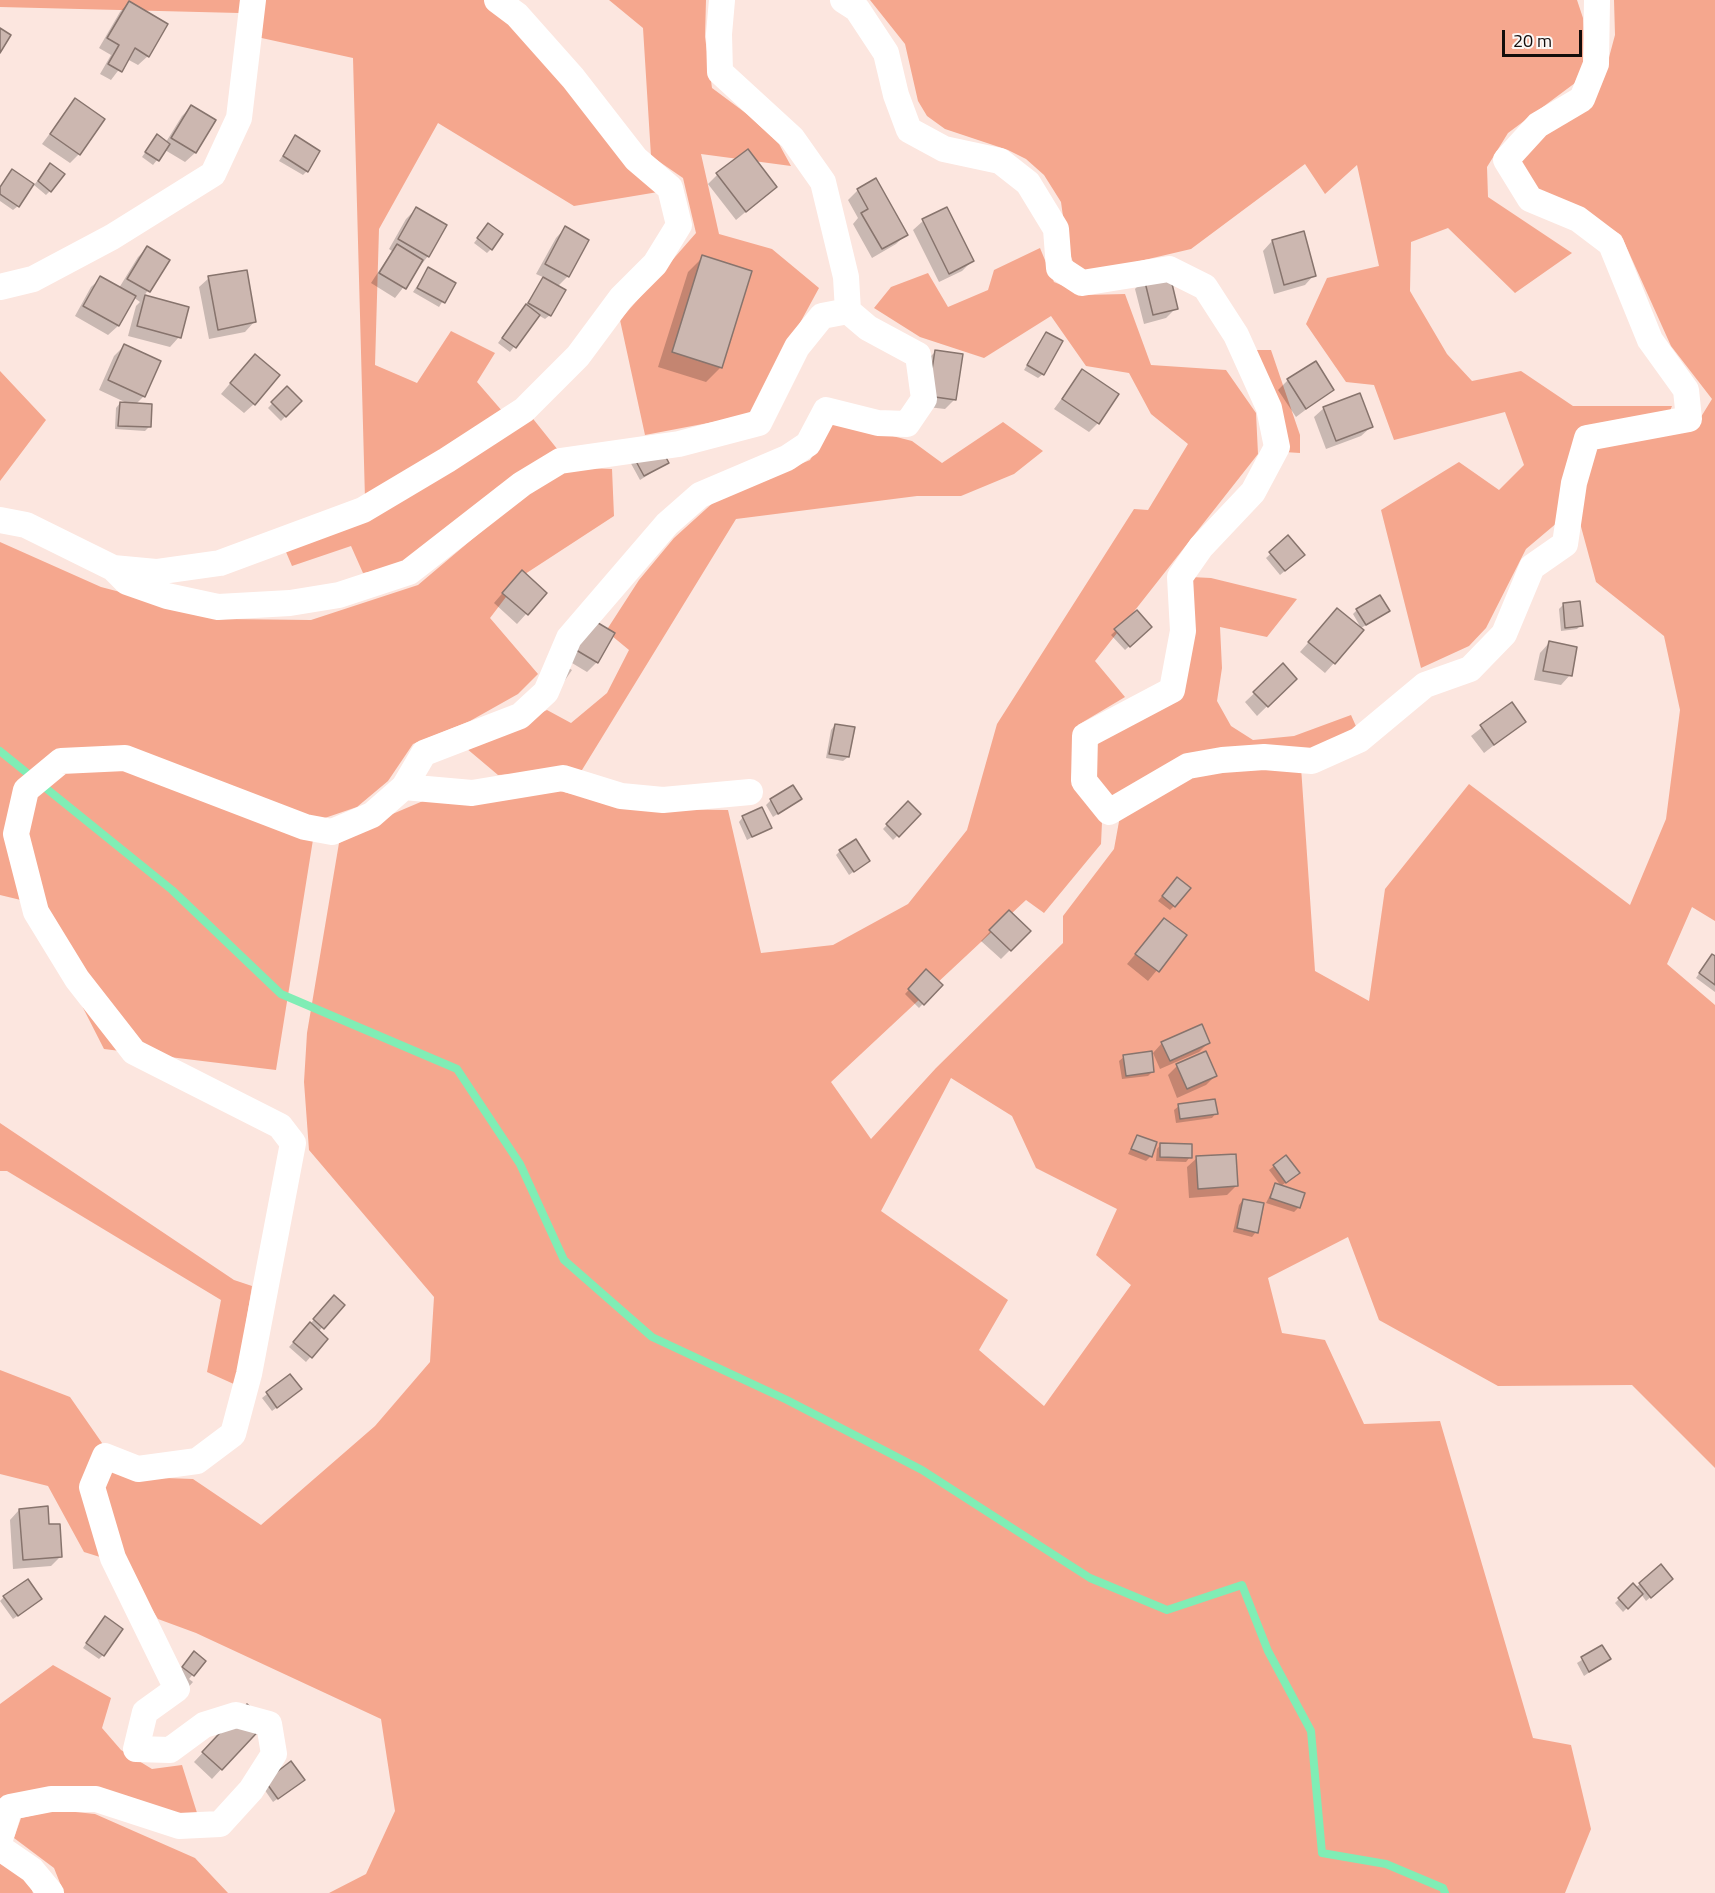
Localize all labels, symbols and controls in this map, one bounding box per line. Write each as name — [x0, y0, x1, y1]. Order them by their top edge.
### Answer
scale bar — [1505, 18, 1584, 56]
text: 20 m — [1513, 27, 1552, 54]

